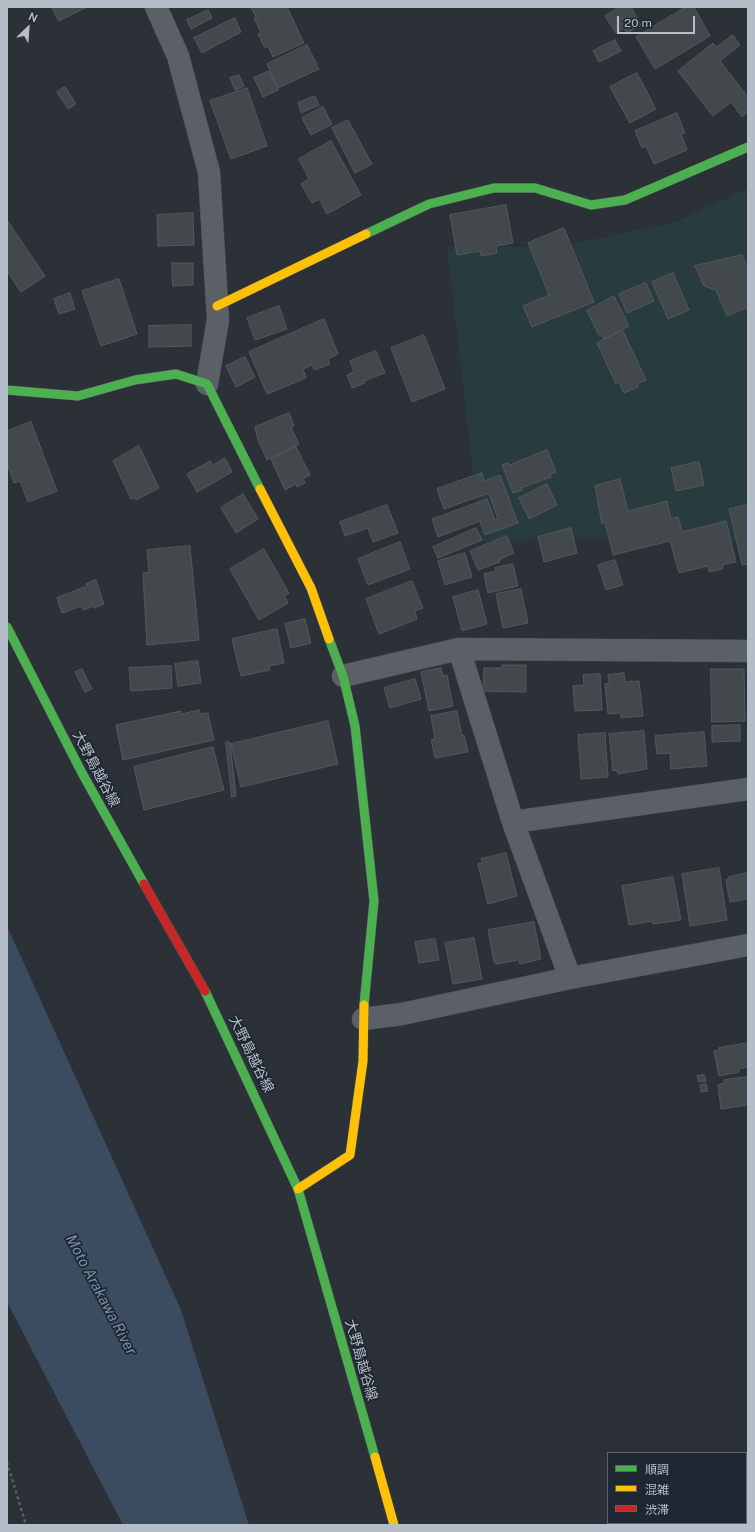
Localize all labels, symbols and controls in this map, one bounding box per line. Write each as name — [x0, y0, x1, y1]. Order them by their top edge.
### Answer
north arrow — [8, 8, 48, 48]
scale bar — [619, 8, 697, 34]
text: N — [27, 10, 40, 24]
text: 20 m — [624, 16, 652, 30]
street label: 大野島越谷線 — [69, 728, 123, 810]
street label: 大野島越谷線 — [225, 1013, 277, 1095]
water label: Moto Arakawa River — [62, 1232, 140, 1358]
street label: 大野島越谷線 — [341, 1317, 381, 1403]
legend — [607, 1452, 747, 1524]
text: 順調 — [645, 1463, 669, 1477]
text: 混雑 — [645, 1483, 669, 1497]
text: 渋滞 — [645, 1503, 669, 1517]

